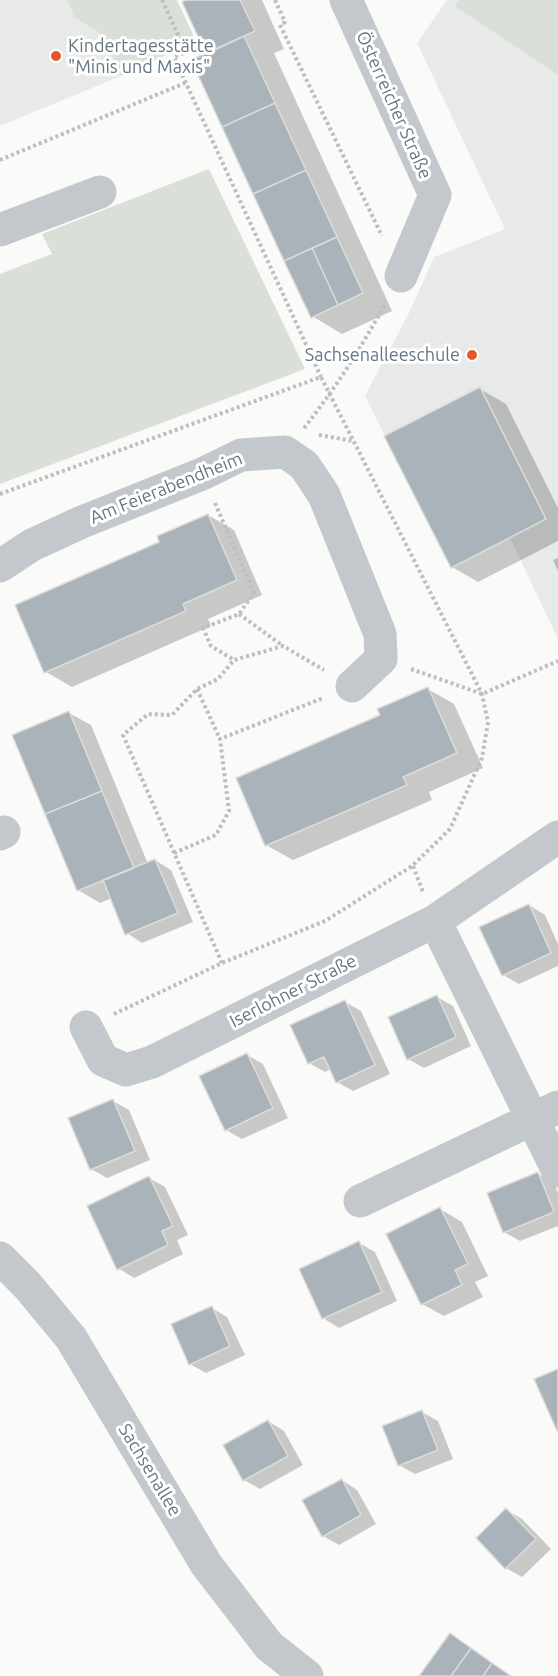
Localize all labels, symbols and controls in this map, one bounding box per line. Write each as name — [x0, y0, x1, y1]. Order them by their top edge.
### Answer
street label: Österreicher Straße — [352, 28, 436, 182]
place label: Kindertagesstätte "Minis und Maxis" — [68, 35, 214, 78]
marker: Kindertagesstätte "Minis und Maxis" — [49, 49, 63, 63]
place label: Sachsenalleeschule — [305, 344, 460, 366]
marker: Sachsenalleeschule — [465, 348, 479, 362]
street label: Am Feierabendheim — [87, 448, 245, 528]
street label: Iserlohner Straße — [226, 950, 360, 1032]
street label: Sachsenallee — [114, 1420, 186, 1520]

